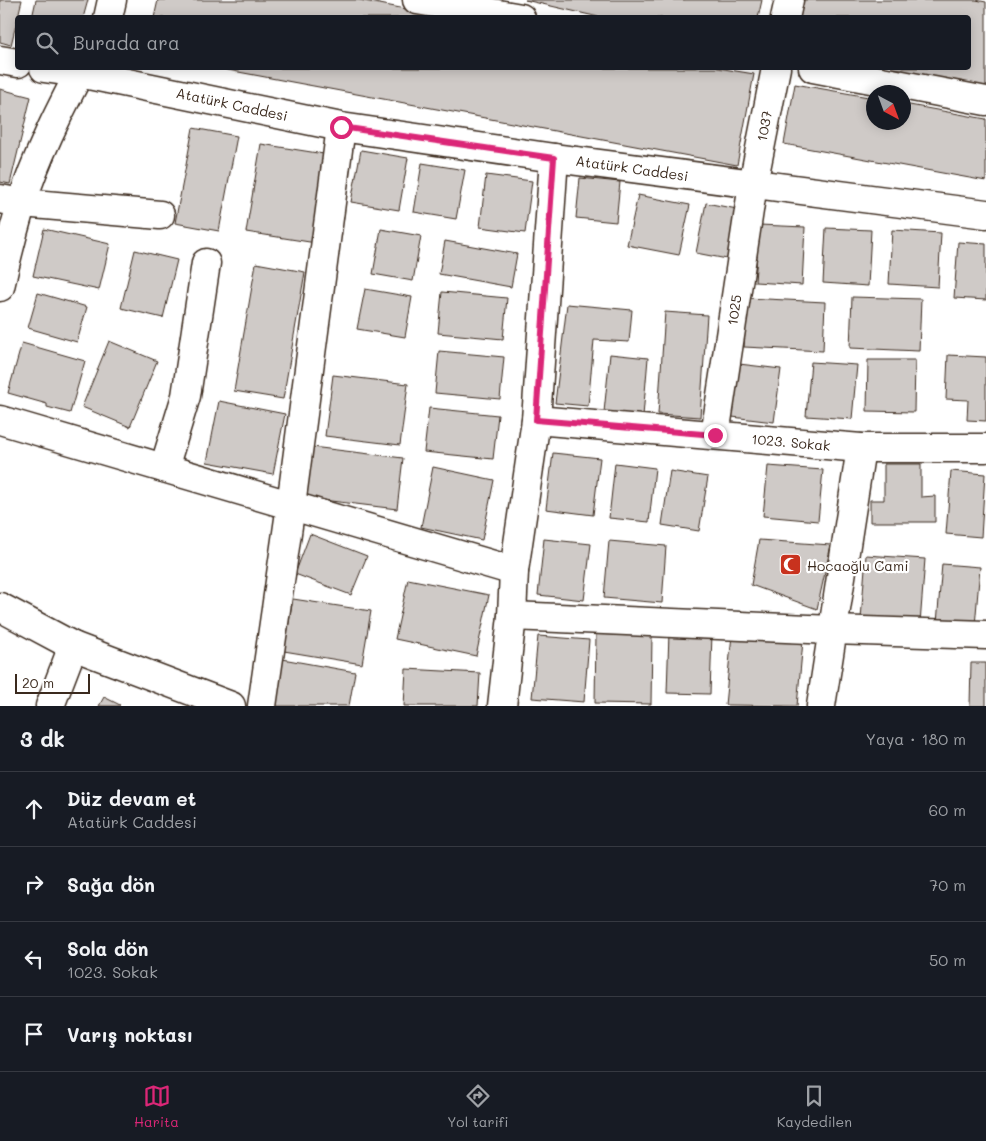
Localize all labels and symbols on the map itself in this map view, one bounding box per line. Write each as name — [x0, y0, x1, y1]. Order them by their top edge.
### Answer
street label: Atatürk Caddesi — [174, 83, 290, 125]
north arrow — [866, 85, 911, 130]
street label: 1037 — [752, 109, 776, 143]
route start — [330, 116, 353, 139]
street label: Atatürk Caddesi — [574, 151, 690, 185]
street label: 1025 — [722, 293, 746, 327]
route end — [704, 424, 727, 447]
street label: 1023. Sokak — [751, 429, 831, 455]
mosque icon: Hocaoğlu Cami — [779, 553, 803, 577]
place label: Hocaoğlu Cami — [807, 556, 908, 575]
scale bar — [15, 671, 90, 694]

